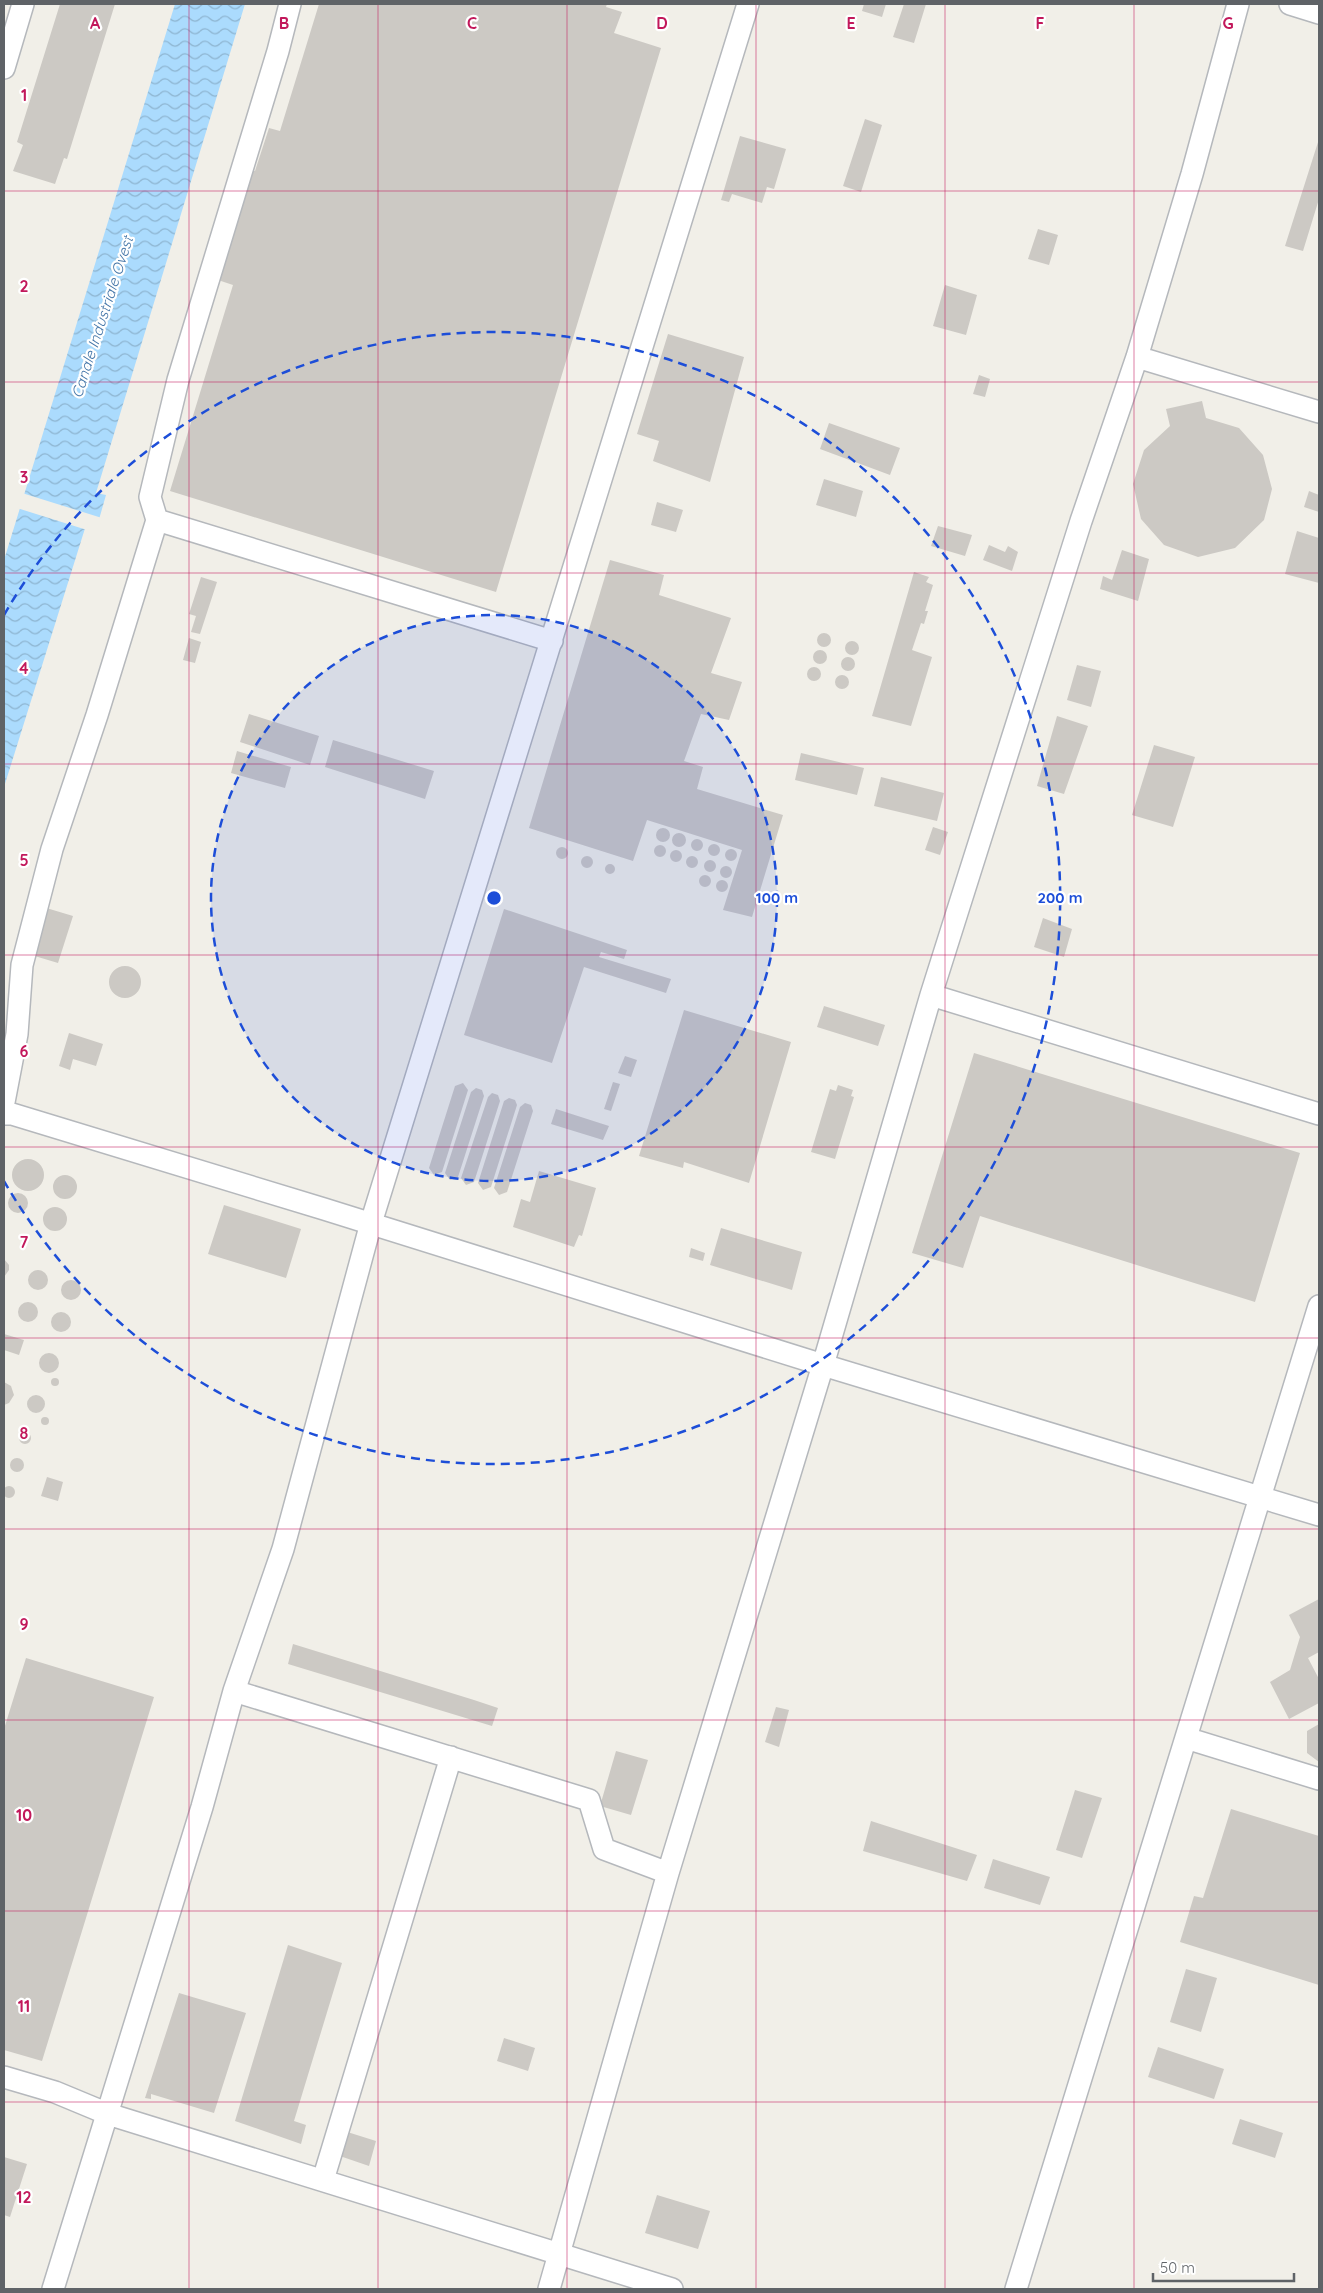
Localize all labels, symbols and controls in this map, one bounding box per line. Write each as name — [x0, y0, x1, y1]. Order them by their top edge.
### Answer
text: A — [90, 13, 101, 33]
text: B — [279, 13, 289, 33]
text: C — [467, 13, 477, 33]
text: D — [656, 13, 668, 33]
text: E — [846, 13, 856, 33]
text: F — [1036, 13, 1045, 33]
text: G — [1222, 13, 1234, 33]
text: 1 — [21, 85, 27, 105]
water label: Canale Industriale Ovest — [67, 232, 138, 400]
text: 2 — [19, 276, 29, 296]
text: 3 — [20, 467, 28, 487]
text: 4 — [19, 658, 29, 678]
text: 5 — [19, 850, 29, 870]
text: 100 m — [756, 888, 798, 907]
text: 200 m — [1038, 888, 1083, 907]
centre of rings — [485, 889, 503, 907]
text: 6 — [20, 1041, 29, 1061]
text: 7 — [20, 1232, 29, 1252]
text: 8 — [20, 1423, 29, 1443]
text: 9 — [19, 1614, 29, 1634]
text: 10 — [16, 1805, 32, 1825]
text: 11 — [18, 1996, 30, 2016]
text: 12 — [16, 2187, 32, 2207]
scale bar — [1153, 2250, 1294, 2282]
text: 50 m — [1160, 2258, 1195, 2277]

